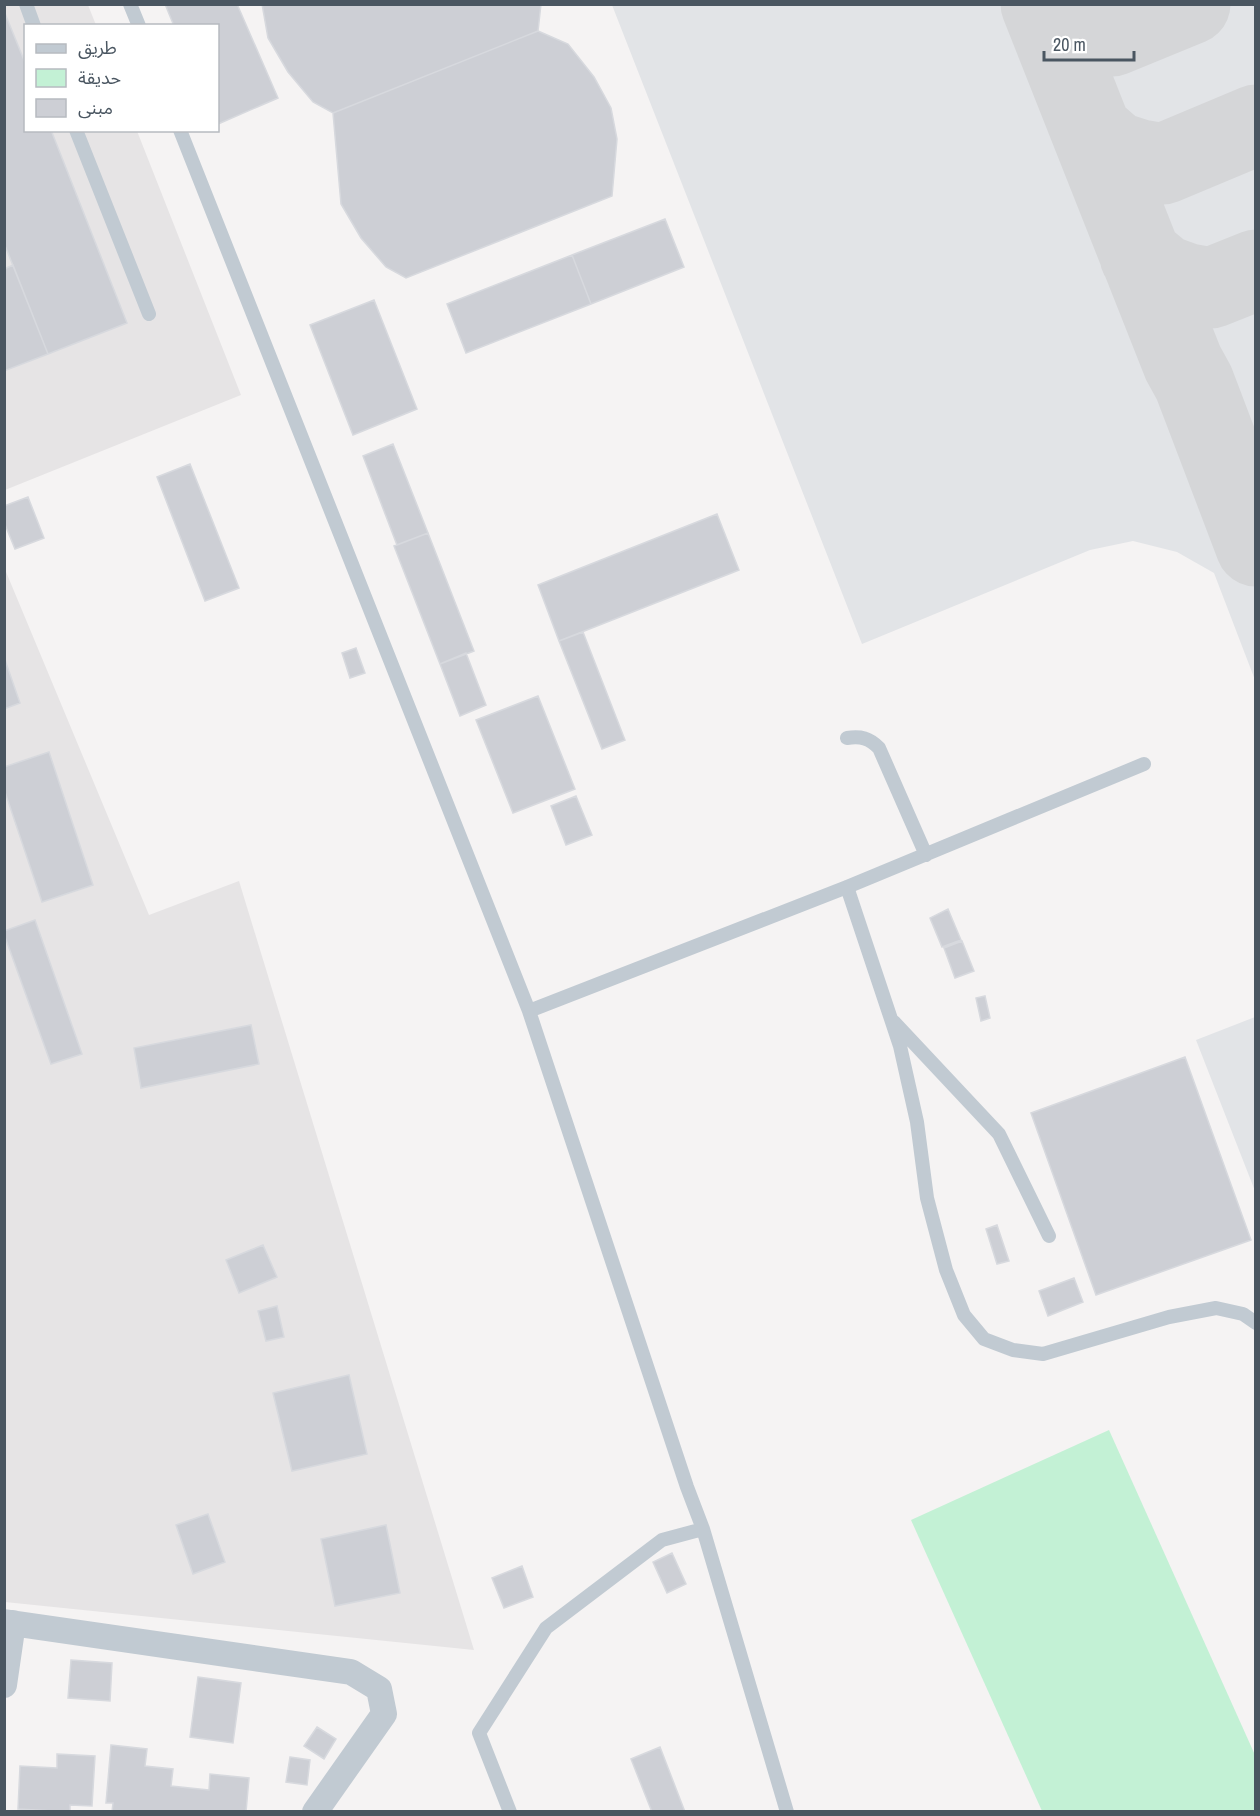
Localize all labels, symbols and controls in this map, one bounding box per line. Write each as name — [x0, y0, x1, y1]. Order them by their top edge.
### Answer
legend — [24, 24, 219, 132]
scale bar — [1044, 24, 1134, 62]
text: 20 m — [1053, 32, 1086, 57]
text: طريق — [78, 35, 117, 60]
text: حديقة — [78, 65, 121, 90]
text: مبنى — [78, 95, 113, 120]

